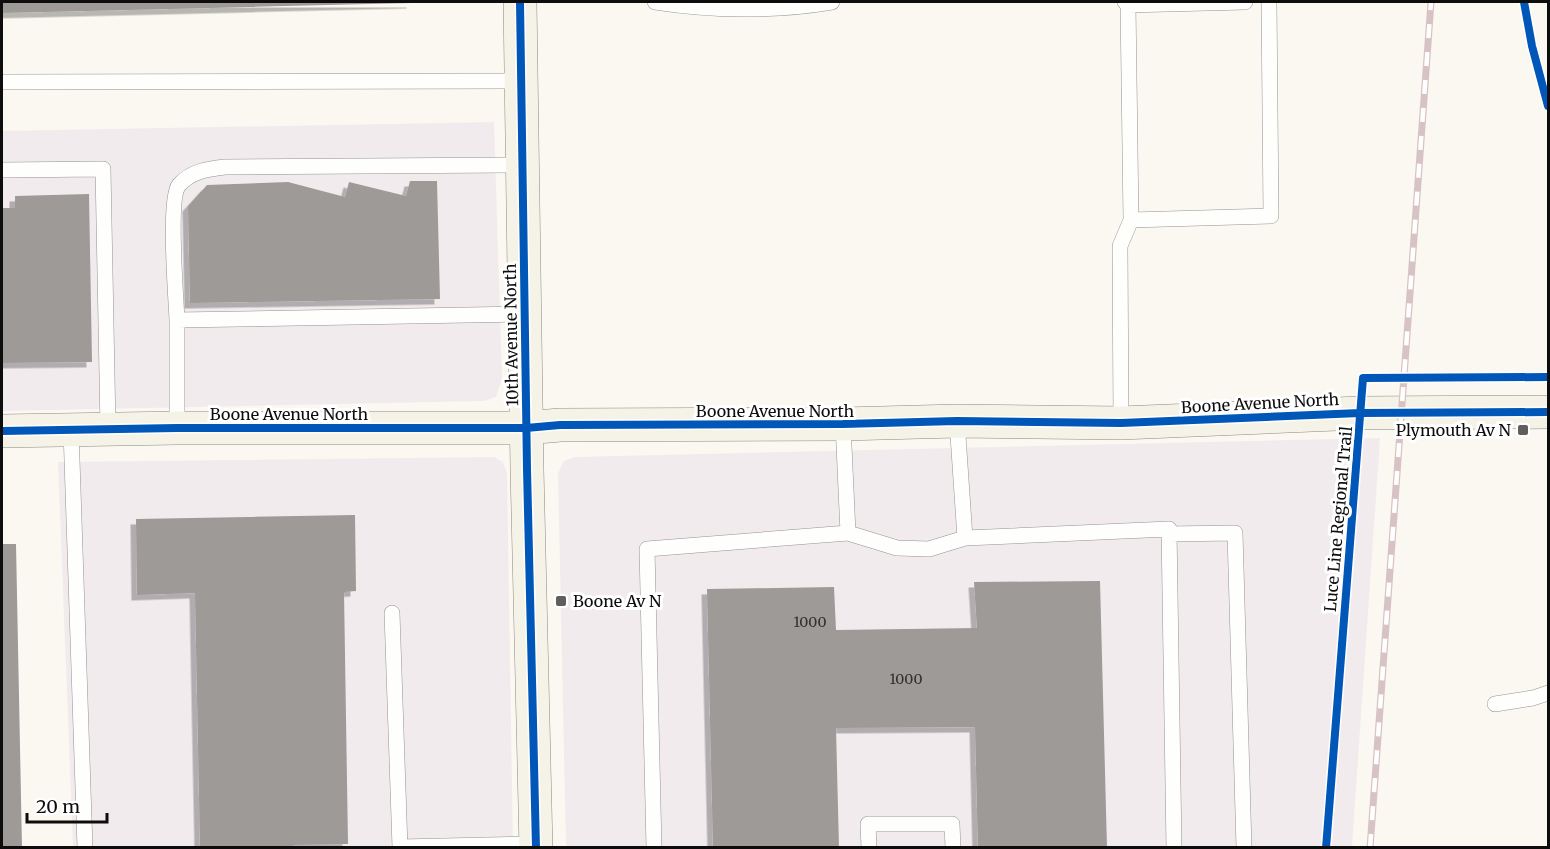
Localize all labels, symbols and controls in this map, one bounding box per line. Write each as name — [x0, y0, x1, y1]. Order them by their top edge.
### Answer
street label: 10th Avenue North — [500, 263, 522, 407]
street label: Boone Avenue North — [1180, 389, 1340, 417]
street label: Boone Avenue North — [696, 401, 855, 421]
street label: Boone Avenue North — [210, 404, 369, 424]
place label: Plymouth Av N — [1396, 420, 1512, 440]
marker: Plymouth Av N — [1516, 423, 1530, 437]
street label: Luce Line Regional Trail — [1320, 425, 1356, 613]
place label: Boone Av N — [573, 591, 662, 611]
marker: Boone Av N — [554, 594, 568, 608]
house number: 1000 — [793, 613, 827, 631]
house number: 1000 — [889, 670, 923, 688]
scale bar — [27, 786, 106, 824]
text: 20 m — [36, 795, 80, 818]

